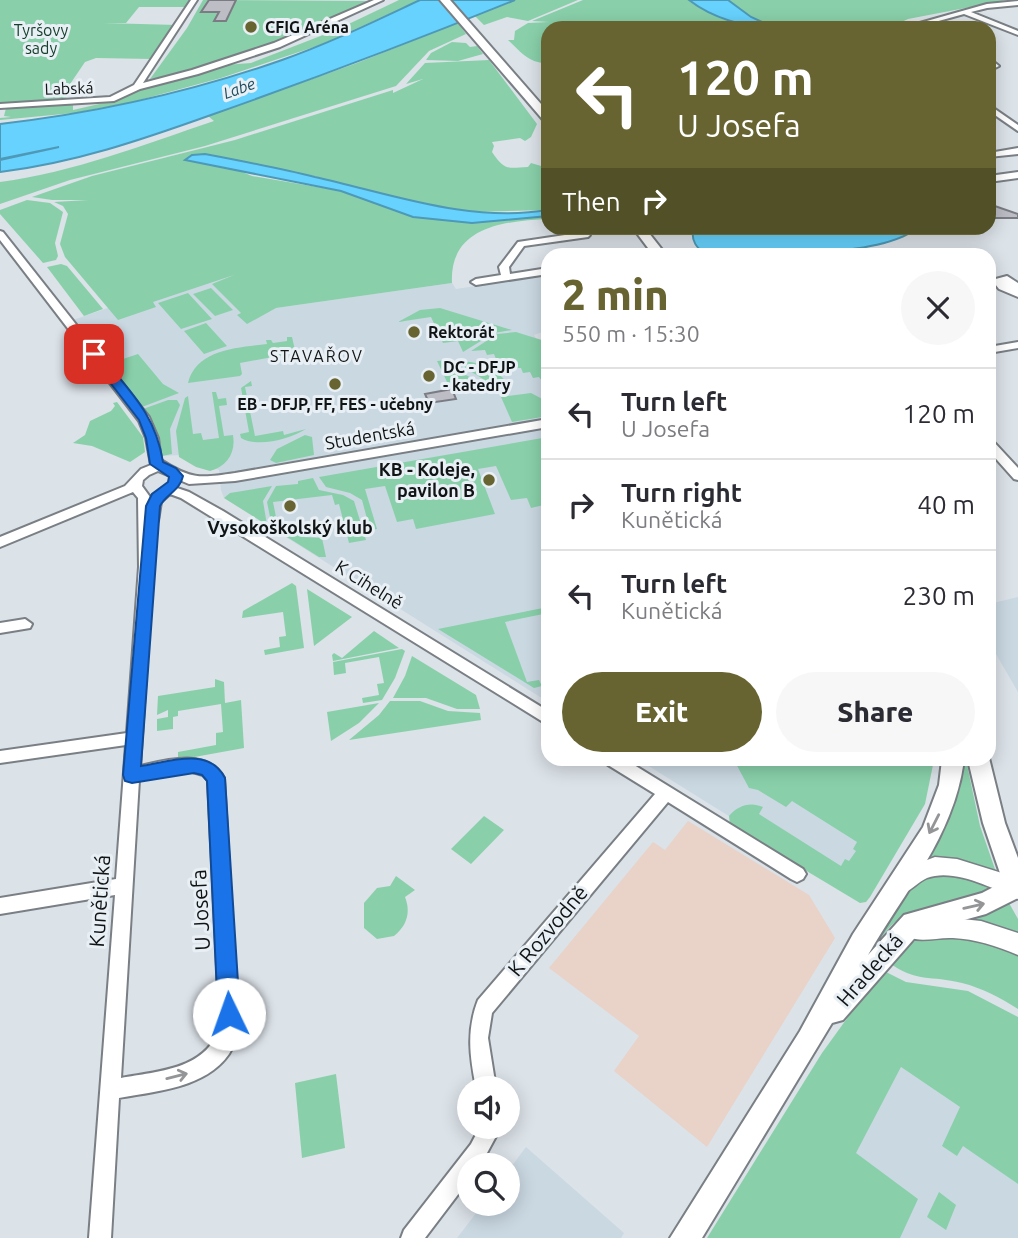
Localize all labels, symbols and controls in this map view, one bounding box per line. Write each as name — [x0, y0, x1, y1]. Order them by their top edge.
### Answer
place label: CFIG Aréna — [265, 18, 349, 36]
marker: CFIG Aréna — [243, 19, 259, 35]
park label: Tyršovy sady — [14, 21, 69, 57]
icon: left — [562, 49, 653, 140]
text: 120 m — [677, 49, 814, 104]
water label: Labe — [221, 74, 257, 102]
street label: Labská — [44, 78, 94, 98]
text: U Josefa — [677, 107, 801, 143]
icon: right — [635, 182, 673, 220]
text: Then — [562, 187, 621, 216]
text: 2 min — [562, 271, 669, 318]
button: close — [901, 271, 975, 345]
text: 550 m · 15:30 — [562, 321, 700, 346]
place label: Rektorát — [428, 323, 495, 341]
pin — [64, 324, 124, 384]
marker: Rektorát — [406, 324, 422, 340]
icon: arrive — [75, 335, 113, 373]
district label: STAVAŘOV — [270, 346, 364, 365]
place label: DC - DFJP - katedry — [443, 358, 516, 394]
marker: DC - DFJP - katedry — [421, 368, 437, 384]
marker: EB - DFJP, FF, FES - učebny — [327, 376, 343, 392]
text: Turn left — [621, 387, 727, 416]
place label: EB - DFJP, FF, FES - učebny — [237, 395, 433, 413]
icon: left — [562, 395, 600, 433]
text: 120 m — [903, 399, 975, 428]
text: U Josefa — [621, 416, 710, 441]
street label: Studentská — [323, 417, 416, 453]
place label: KB - Koleje, pavilon B — [379, 459, 475, 500]
marker: KB - Koleje, pavilon B — [481, 472, 497, 488]
text: Turn right — [621, 478, 742, 507]
icon: right — [562, 486, 600, 524]
text: 40 m — [917, 490, 975, 519]
marker: Vysokoškolský klub — [282, 498, 298, 514]
text: Kunětická — [621, 507, 723, 532]
place label: Vysokoškolský klub — [207, 517, 373, 537]
street label: K Cihelně — [332, 556, 407, 613]
text: Turn left — [621, 569, 727, 598]
icon: left — [562, 577, 600, 615]
text: 230 m — [903, 581, 975, 610]
text: Kunětická — [621, 598, 723, 623]
button: Exit — [562, 672, 762, 752]
button: Share — [776, 672, 975, 752]
one-way arrow — [927, 813, 941, 834]
street label: Kunětická — [84, 854, 114, 948]
street label: U Josefa — [186, 869, 214, 951]
street label: K Rozvodně — [502, 880, 592, 981]
one-way arrow — [962, 899, 985, 912]
street label: Hradecká — [831, 928, 907, 1011]
position arrow — [192, 977, 266, 1051]
one-way arrow — [166, 1068, 188, 1081]
map controls — [457, 1076, 520, 1216]
button: sound — [457, 1076, 520, 1139]
button: search — [457, 1153, 520, 1216]

